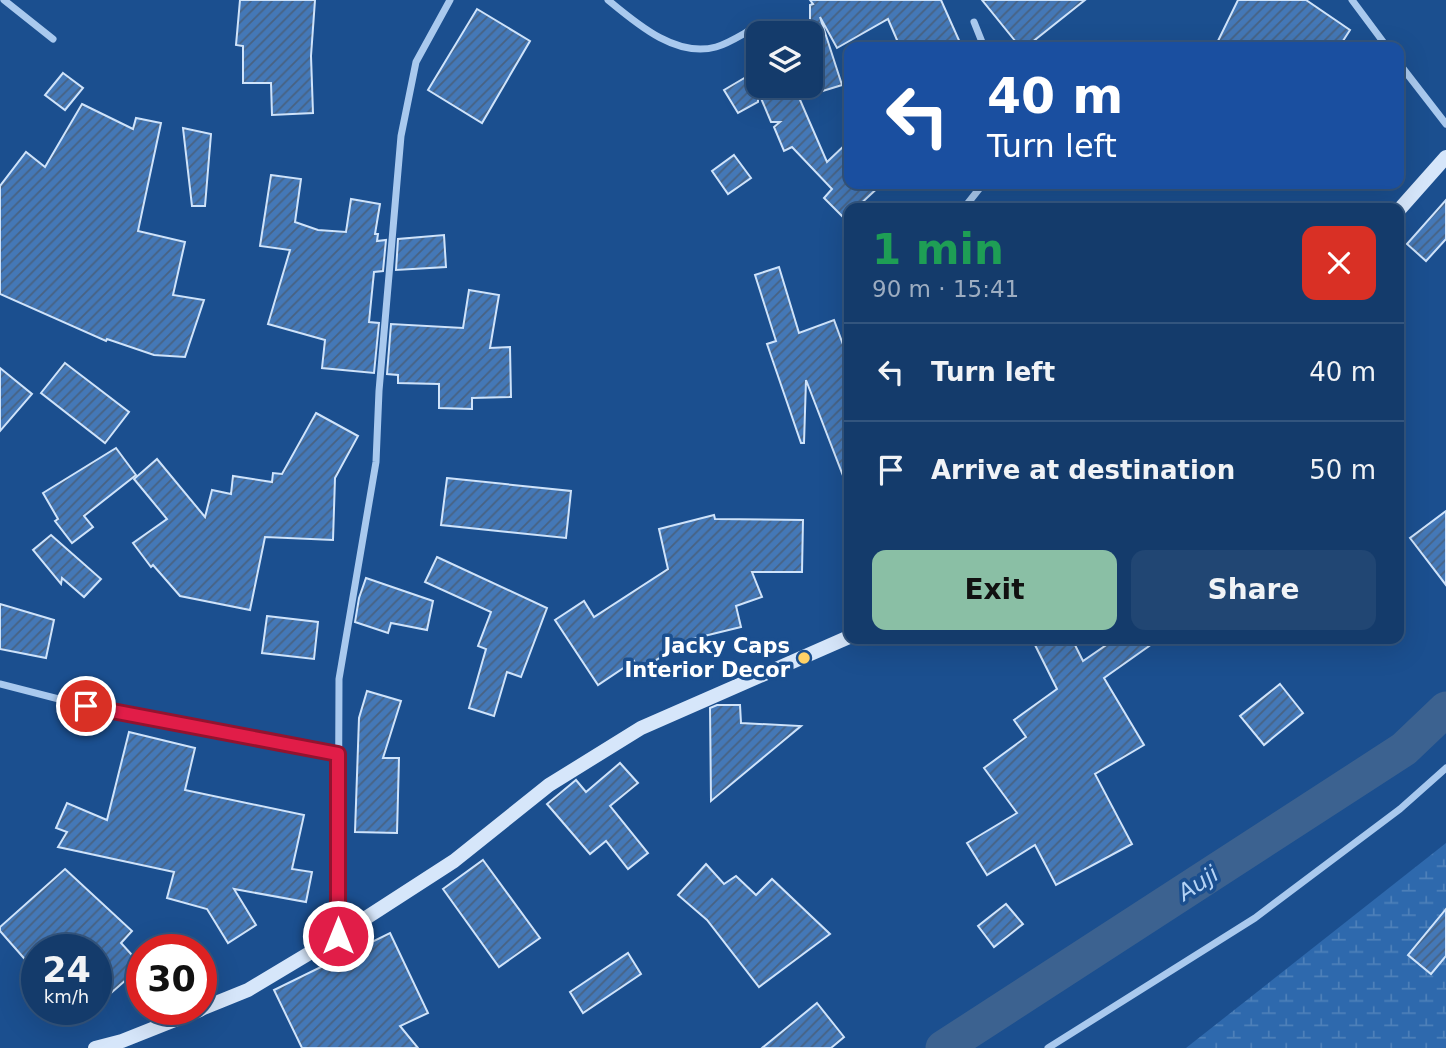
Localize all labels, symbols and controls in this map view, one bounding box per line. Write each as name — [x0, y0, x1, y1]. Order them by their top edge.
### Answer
map controls — [746, 21, 823, 98]
button: layers — [746, 21, 823, 98]
text: 40 m — [987, 68, 1123, 125]
icon: left — [872, 70, 963, 161]
text: Turn left — [987, 127, 1117, 165]
text: 1 min — [872, 225, 1004, 274]
button: close — [1302, 226, 1376, 300]
text: 90 m · 15:41 — [872, 276, 1019, 302]
icon: left — [872, 353, 910, 391]
text: Turn left — [931, 357, 1055, 387]
text: 40 m — [1309, 357, 1376, 387]
icon: arrive — [872, 451, 910, 489]
text: Arrive at destination — [931, 455, 1235, 485]
text: 50 m — [1309, 455, 1376, 485]
button: Exit — [872, 550, 1117, 630]
button: Share — [1131, 550, 1376, 630]
place label: Jacky Caps Interior Decor — [624, 634, 791, 682]
marker: Jacky Caps Interior Decor — [796, 650, 812, 666]
pin — [56, 676, 116, 736]
icon: arrive — [67, 687, 105, 725]
water label: Auji — [1171, 860, 1224, 907]
position arrow — [301, 899, 375, 973]
speed limit sign: 30 — [126, 934, 217, 1025]
text: 24 — [42, 950, 91, 990]
text: km/h — [44, 986, 89, 1007]

